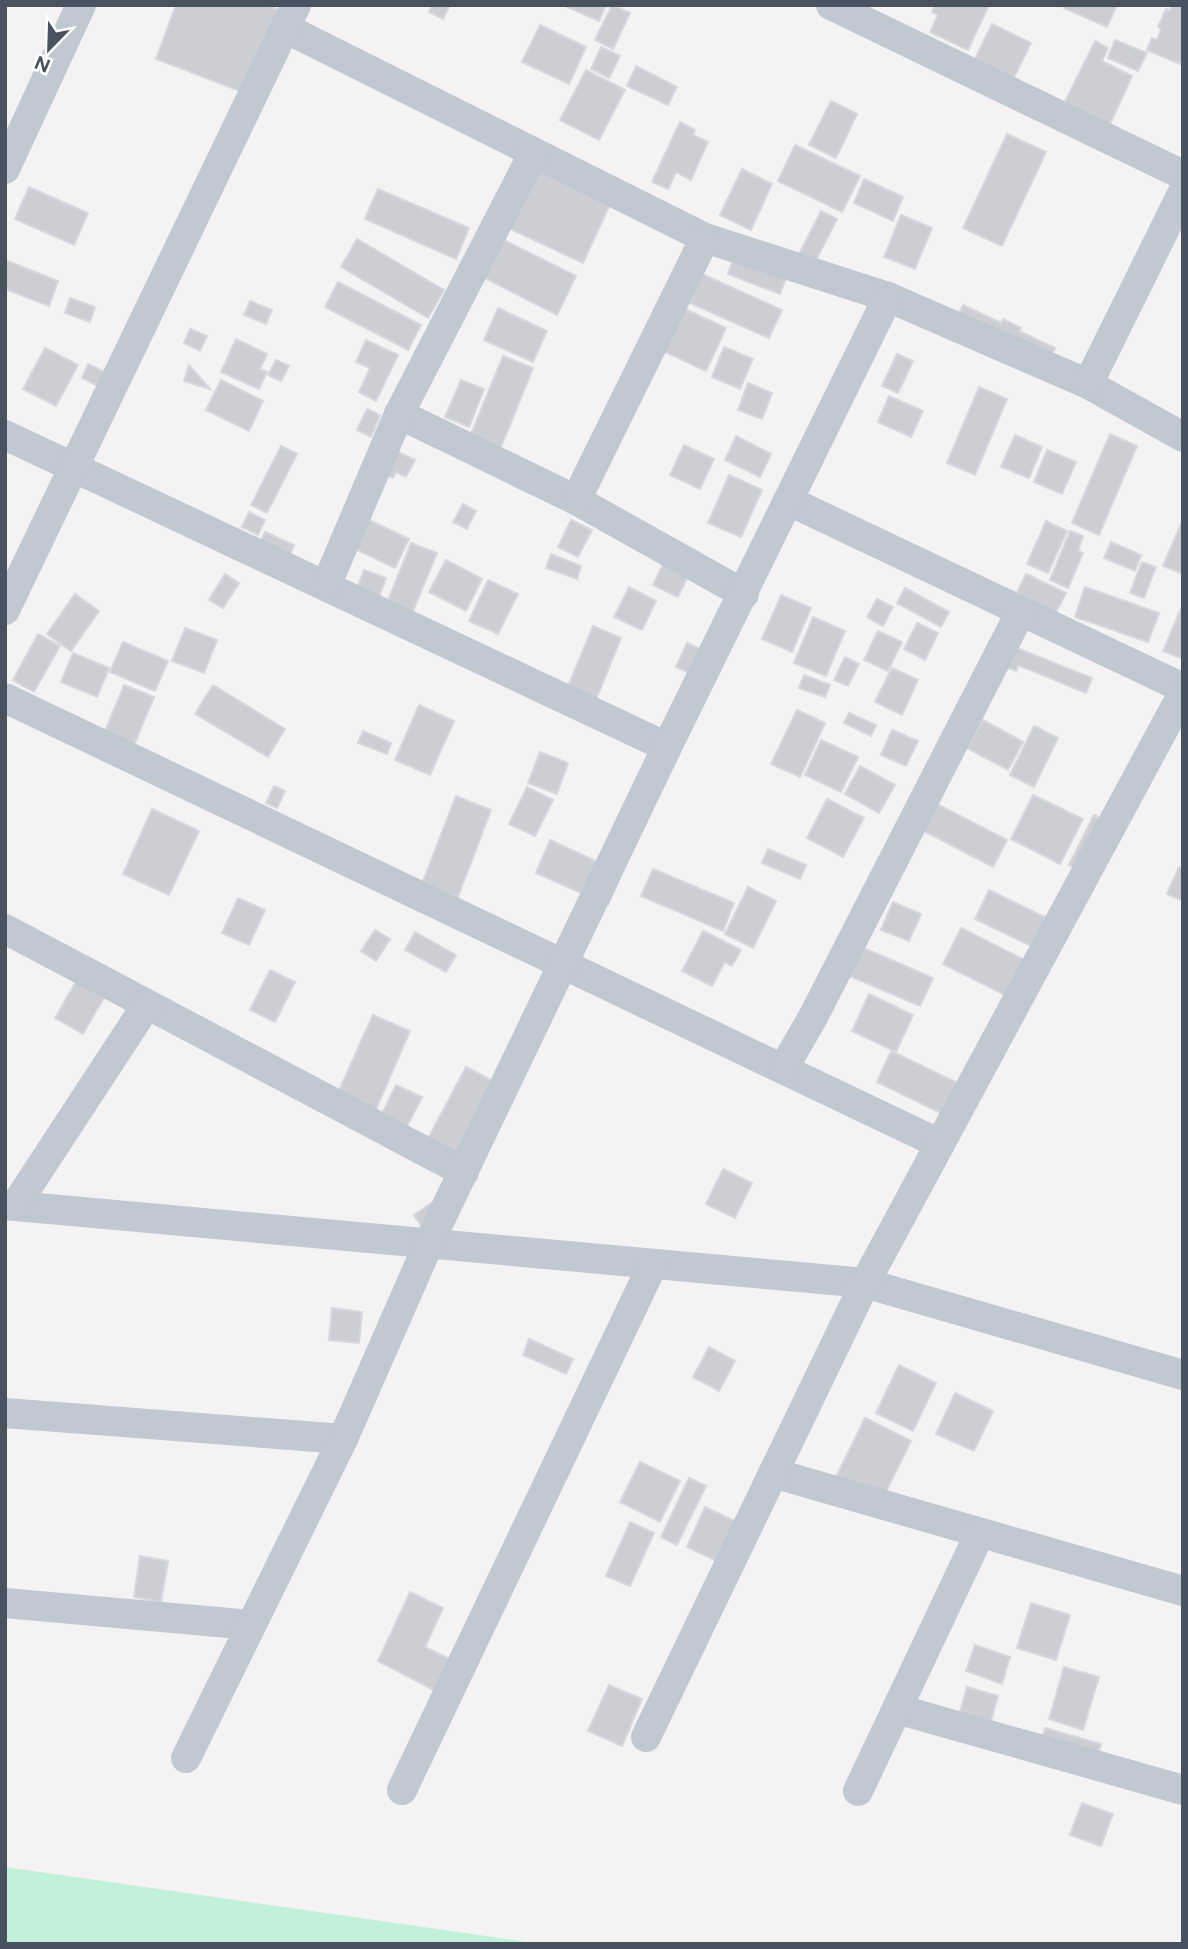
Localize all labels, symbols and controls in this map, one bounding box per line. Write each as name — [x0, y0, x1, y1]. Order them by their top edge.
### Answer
north arrow — [14, 14, 84, 84]
text: N — [31, 51, 54, 78]

